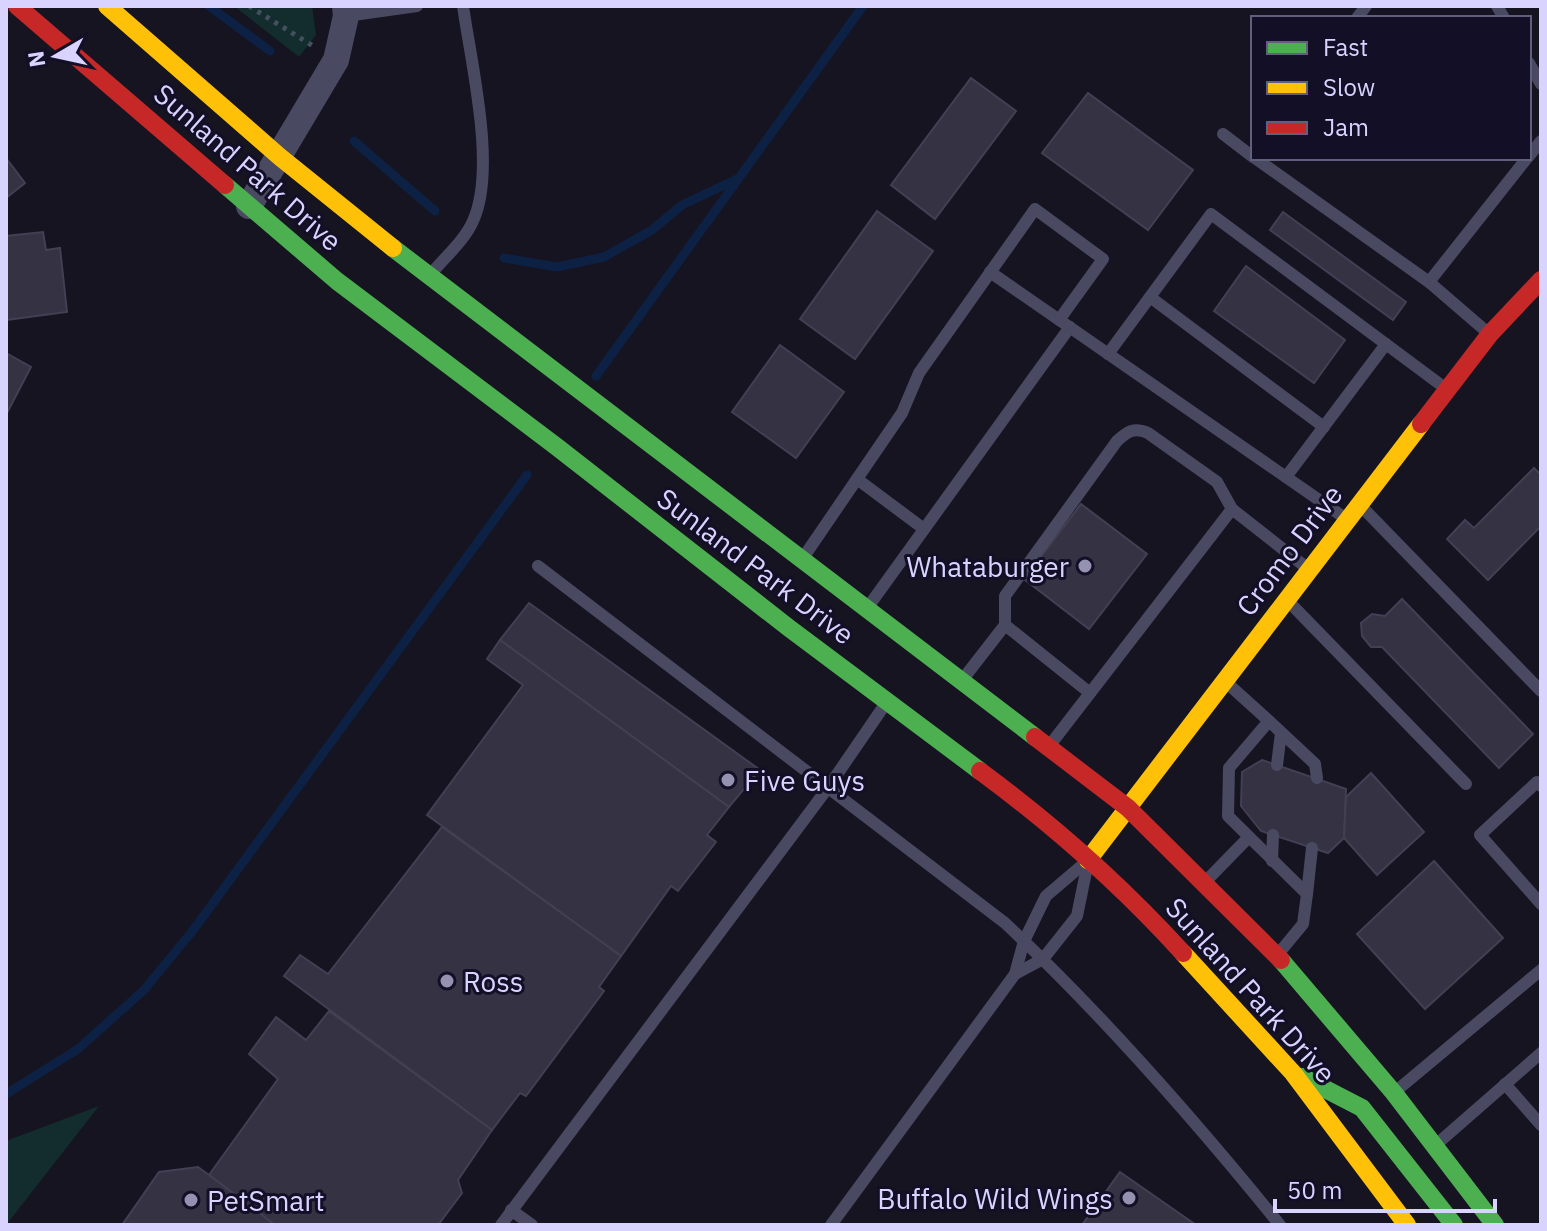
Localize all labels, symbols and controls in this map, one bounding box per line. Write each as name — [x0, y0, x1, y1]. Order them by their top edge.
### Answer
north arrow — [16, 16, 96, 96]
legend — [1251, 16, 1531, 160]
text: Fast — [1323, 31, 1368, 63]
text: N — [20, 49, 51, 69]
text: Slow — [1323, 71, 1375, 103]
street label: Sunland Park Drive — [146, 75, 350, 259]
text: Jam — [1323, 111, 1369, 143]
street label: Cromo Drive — [1228, 477, 1350, 623]
street label: Sunland Park Drive — [650, 480, 862, 652]
place label: Whataburger — [906, 548, 1069, 585]
marker: Whataburger — [1076, 557, 1094, 575]
place label: Five Guys — [744, 762, 865, 799]
marker: Five Guys — [719, 771, 737, 789]
street label: Sunland Park Drive — [1158, 889, 1344, 1091]
place label: Ross — [463, 963, 523, 1000]
marker: Ross — [438, 972, 456, 990]
scale bar — [1275, 1163, 1495, 1213]
text: 50 m — [1287, 1174, 1342, 1206]
place label: Buffalo Wild Wings — [877, 1180, 1113, 1217]
place label: PetSmart — [207, 1182, 325, 1219]
marker: Buffalo Wild Wings — [1120, 1189, 1138, 1207]
marker: PetSmart — [182, 1191, 200, 1209]

